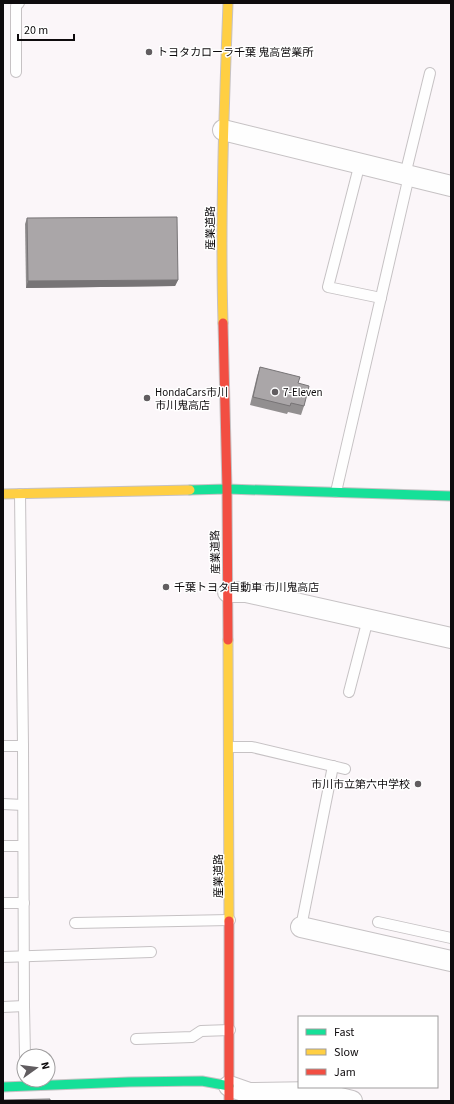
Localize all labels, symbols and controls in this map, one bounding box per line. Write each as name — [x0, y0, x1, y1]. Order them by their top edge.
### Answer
scale bar — [18, 16, 74, 42]
text: 20 m — [24, 22, 48, 39]
place label: トヨタカローラ千葉 鬼高営業所 — [157, 45, 314, 60]
marker: トヨタカローラ千葉 鬼高営業所 — [144, 47, 154, 57]
street label: 産業道路 — [203, 206, 218, 250]
place label: HondaCars市川 市川鬼高店 — [155, 385, 228, 413]
place label: 7-Eleven — [283, 385, 323, 400]
marker: 7-Eleven — [270, 387, 280, 397]
marker: HondaCars市川 市川鬼高店 — [142, 393, 152, 403]
street label: 産業道路 — [208, 530, 223, 574]
place label: 千葉トヨタ自動車 市川鬼高店 — [174, 580, 319, 595]
marker: 千葉トヨタ自動車 市川鬼高店 — [161, 582, 171, 592]
place label: 市川市立第六中学校 — [311, 777, 410, 792]
marker: 市川市立第六中学校 — [413, 779, 423, 789]
street label: 産業道路 — [211, 854, 226, 898]
legend — [298, 1016, 438, 1088]
text: Fast — [334, 1024, 354, 1041]
text: Slow — [334, 1044, 359, 1061]
north arrow — [16, 1048, 56, 1088]
text: N — [37, 1060, 53, 1071]
text: Jam — [334, 1064, 356, 1081]

